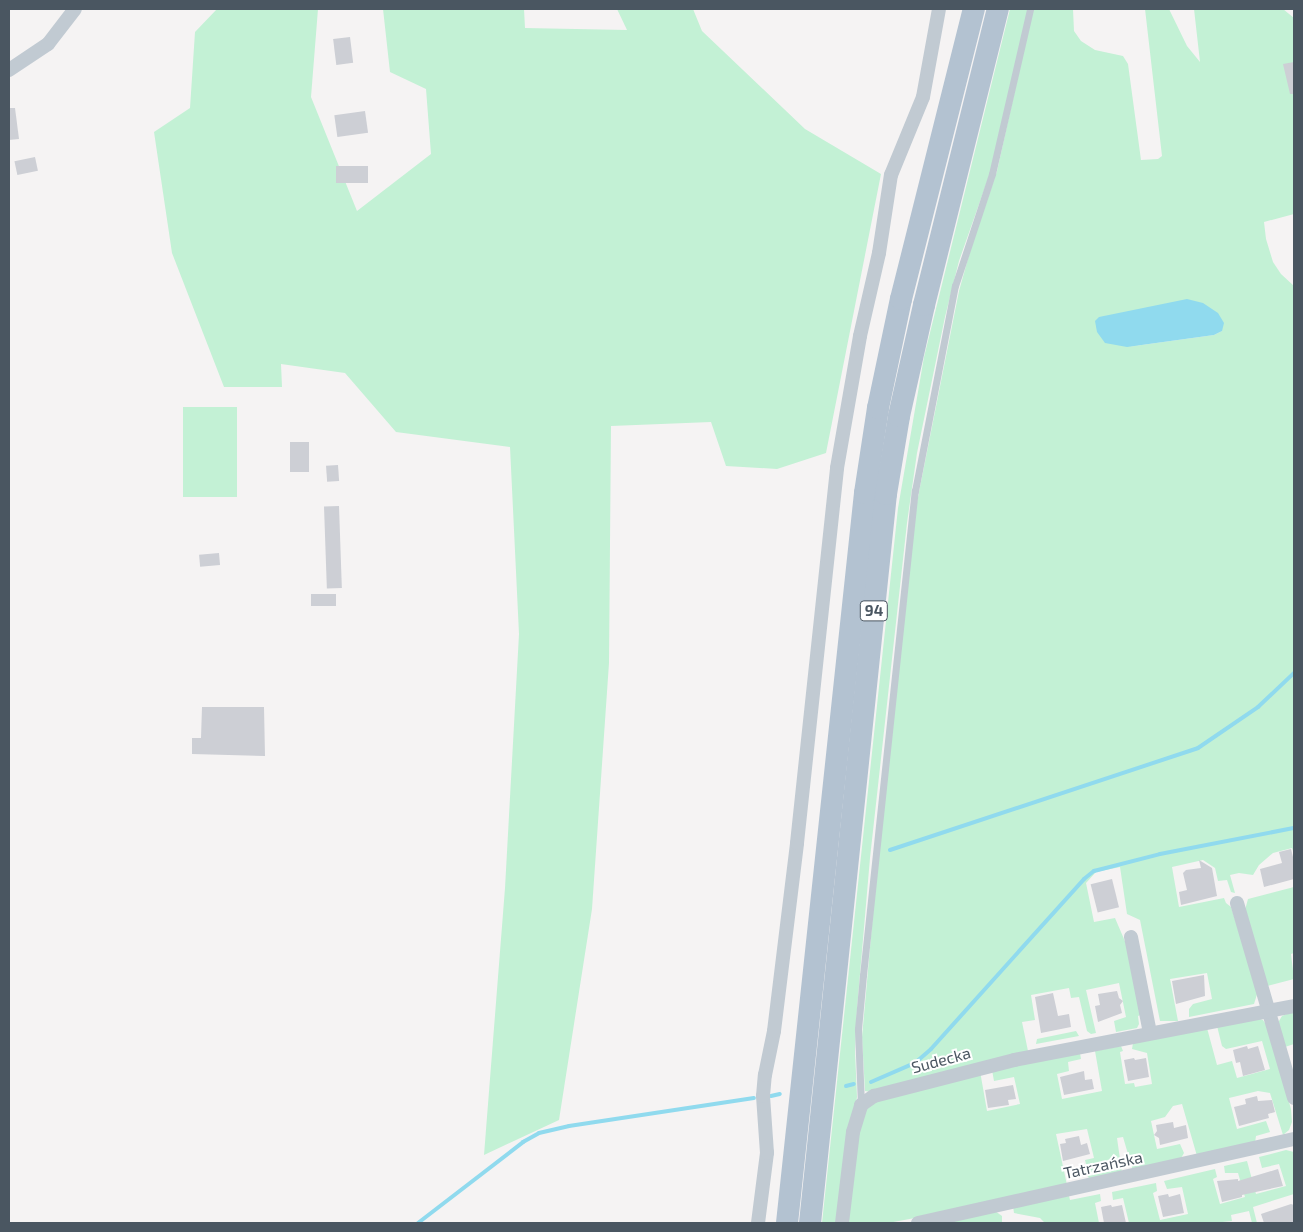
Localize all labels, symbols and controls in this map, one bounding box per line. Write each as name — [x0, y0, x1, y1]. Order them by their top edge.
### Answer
road number: 94 — [859, 598, 889, 624]
street label: Sudecka — [909, 1043, 973, 1077]
street label: Tatrzańska — [1062, 1147, 1144, 1183]

